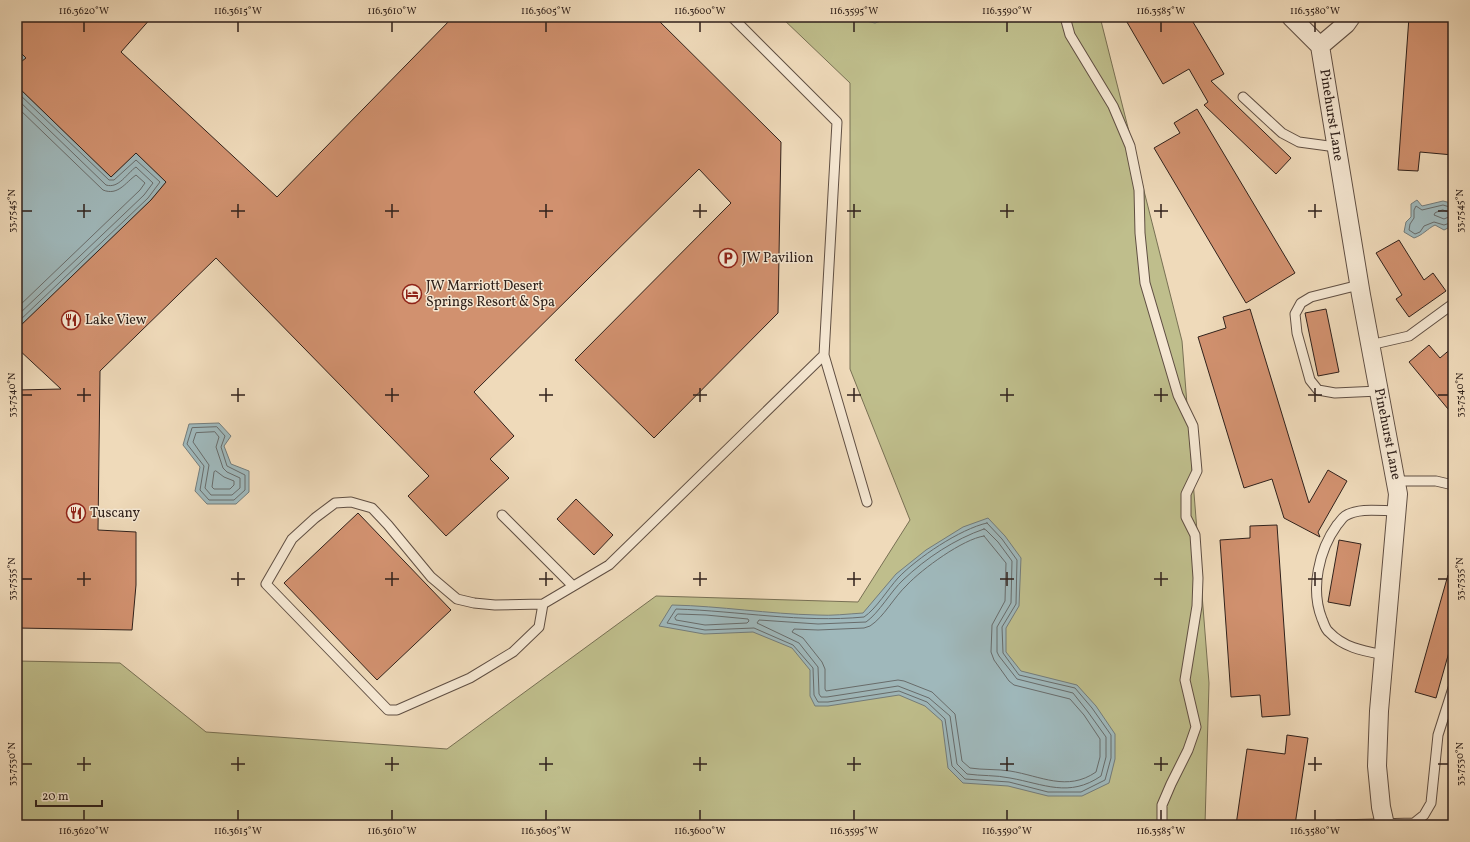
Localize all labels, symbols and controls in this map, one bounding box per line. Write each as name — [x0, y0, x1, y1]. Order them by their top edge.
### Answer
text: 116.3620°W — [59, 4, 109, 18]
text: 116.3615°W — [214, 4, 262, 18]
text: 116.3610°W — [368, 4, 416, 18]
text: 116.3605°W — [521, 4, 571, 18]
text: 116.3600°W — [674, 4, 726, 18]
text: 116.3595°W — [830, 4, 878, 18]
text: 116.3590°W — [982, 4, 1032, 18]
text: 116.3585°W — [1137, 4, 1185, 18]
text: 116.3580°W — [1290, 4, 1340, 18]
street label: Pinehurst Lane — [1314, 68, 1348, 163]
text: 33.7545°N — [5, 189, 19, 233]
text: 33.7545°N — [1453, 189, 1467, 233]
parking icon: JW Pavilion — [717, 247, 739, 269]
place label: JW Pavilion — [742, 249, 814, 268]
place label: JW Marriott Desert Springs Resort & Spa — [426, 277, 555, 312]
hotel icon: JW Marriott Desert Springs Resort & Spa — [401, 283, 423, 305]
restaurant icon: Lake View — [60, 309, 82, 331]
place label: Lake View — [85, 311, 147, 330]
text: 33.7540°N — [5, 372, 19, 417]
text: 33.7540°N — [1453, 372, 1467, 417]
street label: Pinehurst Lane — [1369, 387, 1405, 482]
restaurant icon: Tuscany — [65, 502, 87, 524]
place label: Tuscany — [90, 504, 140, 523]
text: 33.7535°N — [5, 557, 19, 601]
text: 33.7535°N — [1453, 557, 1467, 601]
text: 33.7530°N — [5, 741, 19, 786]
text: 33.7530°N — [1453, 741, 1467, 786]
scale bar — [36, 782, 102, 808]
text: 20 m — [42, 789, 69, 805]
text: 116.3620°W — [59, 824, 109, 838]
text: 116.3615°W — [214, 824, 262, 838]
text: 116.3610°W — [368, 824, 416, 838]
text: 116.3605°W — [521, 824, 571, 838]
text: 116.3600°W — [674, 824, 726, 838]
text: 116.3595°W — [830, 824, 878, 838]
text: 116.3590°W — [982, 824, 1032, 838]
text: 116.3585°W — [1137, 824, 1185, 838]
text: 116.3580°W — [1290, 824, 1340, 838]

